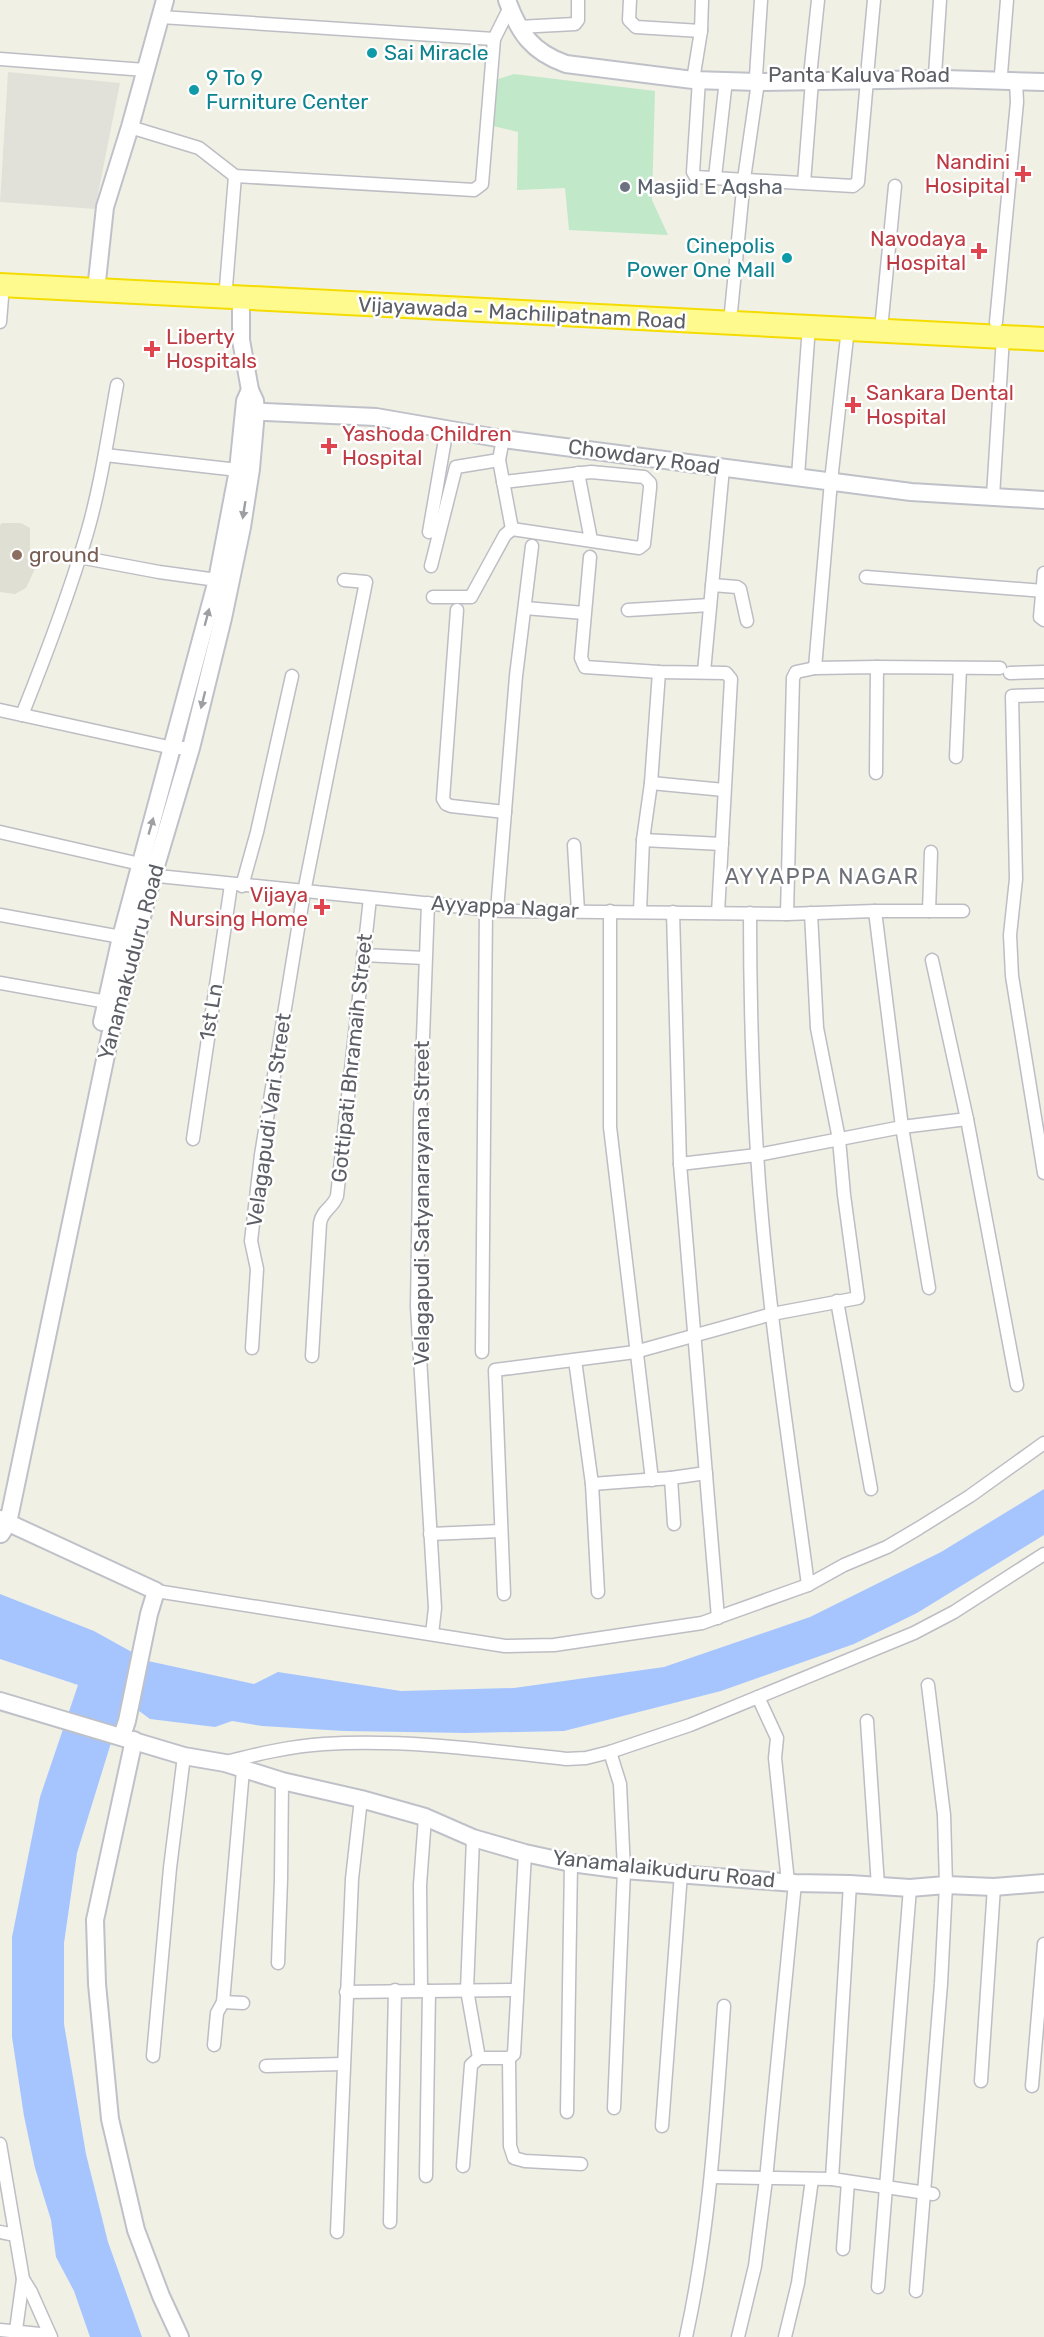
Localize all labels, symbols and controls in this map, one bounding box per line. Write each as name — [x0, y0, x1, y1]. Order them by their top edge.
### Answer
place label: Sai Miracle — [384, 40, 489, 65]
marker: Sai Miracle — [365, 46, 379, 60]
street label: Panta Kaluva Road — [768, 62, 950, 87]
place label: 9 To 9 Furniture Center — [206, 65, 368, 114]
marker: 9 To 9 Furniture Center — [187, 83, 201, 97]
place label: Nandini Hosipital — [925, 149, 1010, 198]
marker: Nandini Hosipital — [1014, 165, 1032, 183]
place label: Masjid E Aqsha — [637, 174, 783, 199]
marker: Masjid E Aqsha — [618, 180, 632, 194]
place label: Navodaya Hospital — [870, 226, 966, 275]
place label: Cinepolis Power One Mall — [627, 233, 775, 282]
marker: Navodaya Hospital — [970, 242, 988, 260]
marker: Cinepolis Power One Mall — [780, 251, 794, 265]
street label: Vijayawada - Machilipatnam Road — [357, 291, 687, 334]
place label: Liberty Hospitals — [166, 324, 257, 373]
marker: Liberty Hospitals — [143, 340, 161, 358]
place label: Sankara Dental Hospital — [866, 380, 1014, 429]
marker: Sankara Dental Hospital — [844, 396, 862, 414]
place label: Yashoda Children Hospital — [342, 421, 512, 470]
street label: Chowdary Road — [567, 433, 722, 480]
marker: Yashoda Children Hospital — [320, 437, 338, 455]
one-way arrow — [240, 500, 249, 519]
place label: ground — [29, 542, 99, 567]
marker: ground — [10, 548, 24, 562]
one-way arrow — [203, 608, 212, 626]
one-way arrow — [198, 691, 208, 710]
one-way arrow — [147, 816, 156, 834]
street label: Yanamakuduru Road — [92, 861, 169, 1063]
district label: AYYAPPA NAGAR — [725, 863, 919, 890]
place label: Vijaya Nursing Home — [169, 882, 308, 931]
street label: Ayyappa Nagar — [431, 890, 580, 923]
marker: Vijaya Nursing Home — [313, 898, 331, 916]
street label: Gottipati Bhramaih Street — [326, 932, 377, 1184]
street label: 1st Ln — [194, 982, 227, 1042]
street label: Velagapudi Vari Street — [241, 1011, 296, 1228]
street label: Velagapudi Satyanarayana Street — [409, 1040, 434, 1366]
street label: Yanamalaikuduru Road — [552, 1844, 777, 1893]

